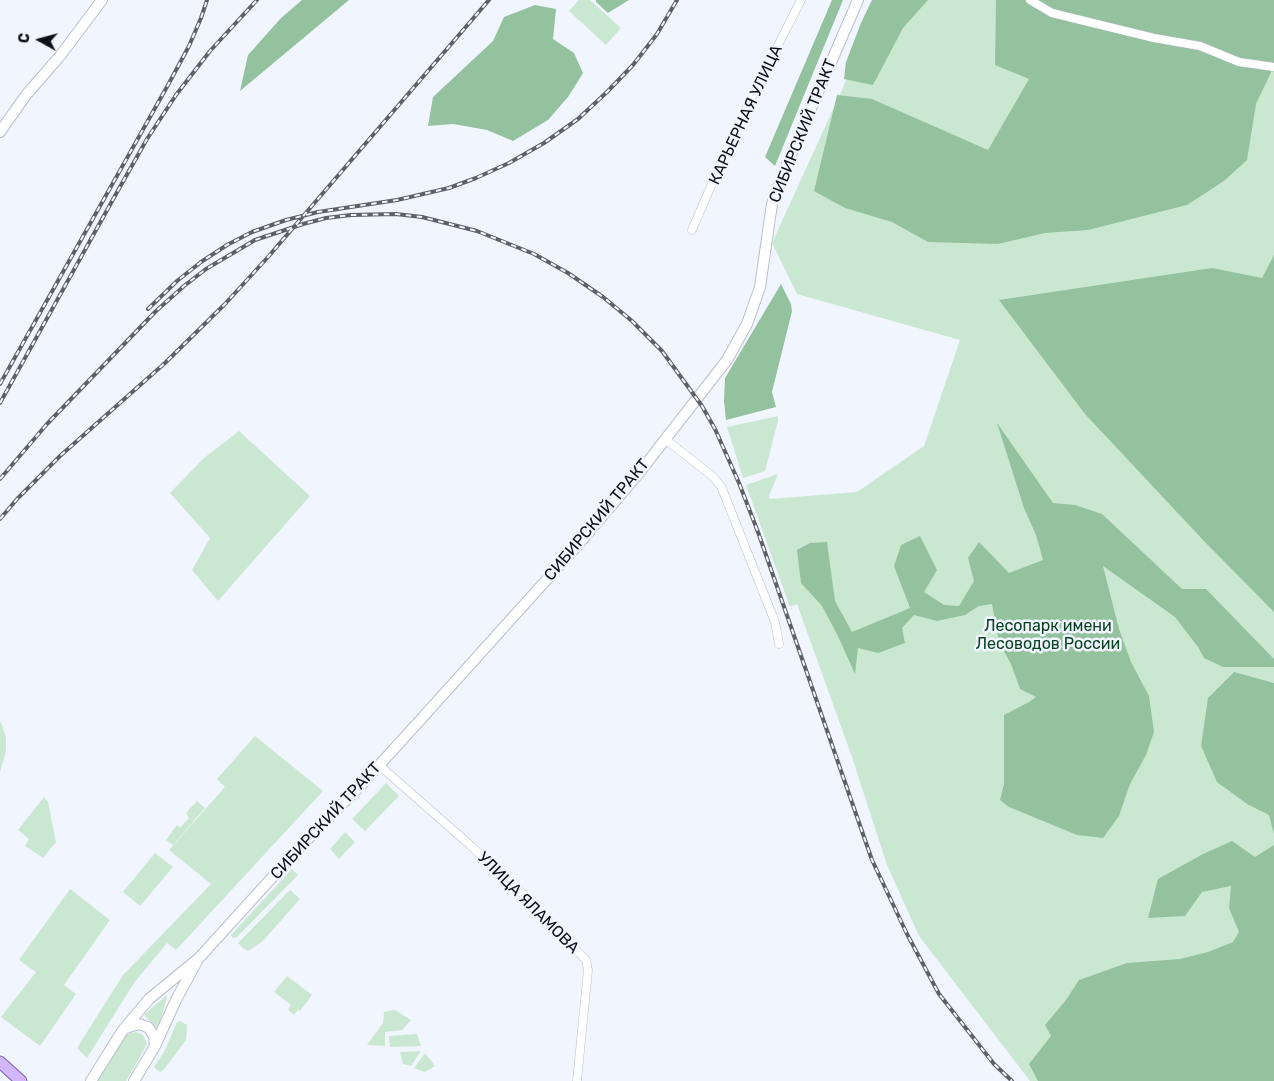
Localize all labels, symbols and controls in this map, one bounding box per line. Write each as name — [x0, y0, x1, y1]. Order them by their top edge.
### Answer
north arrow — [15, 15, 65, 65]
text: С — [16, 32, 34, 44]
street label: КАРЬЕРНАЯ УЛИЦА — [705, 42, 787, 188]
street label: СИБИРСКИЙ ТРАКТ — [765, 56, 841, 206]
street label: СИБИРСКИЙ ТРАКТ — [540, 455, 654, 585]
park label: Лесопарк имени Лесоводов России — [976, 616, 1120, 654]
street label: СИБИРСКИЙ ТРАКТ — [267, 758, 385, 884]
street label: УЛИЦА ЯЛАМОВА — [473, 848, 583, 958]

